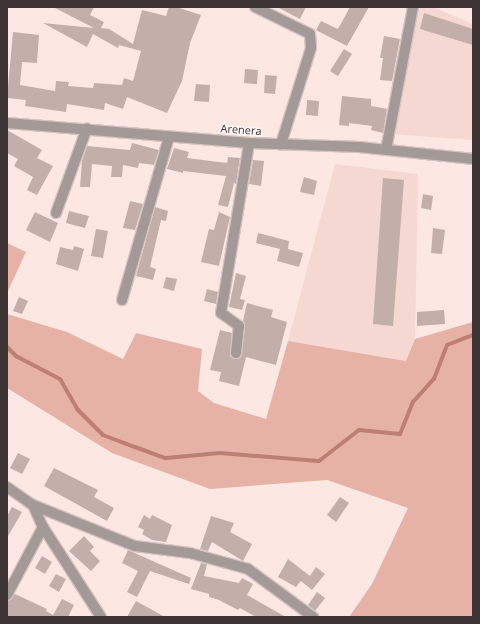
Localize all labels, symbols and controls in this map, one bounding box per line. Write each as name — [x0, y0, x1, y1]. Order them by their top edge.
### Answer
street label: Arenera — [220, 122, 262, 138]

